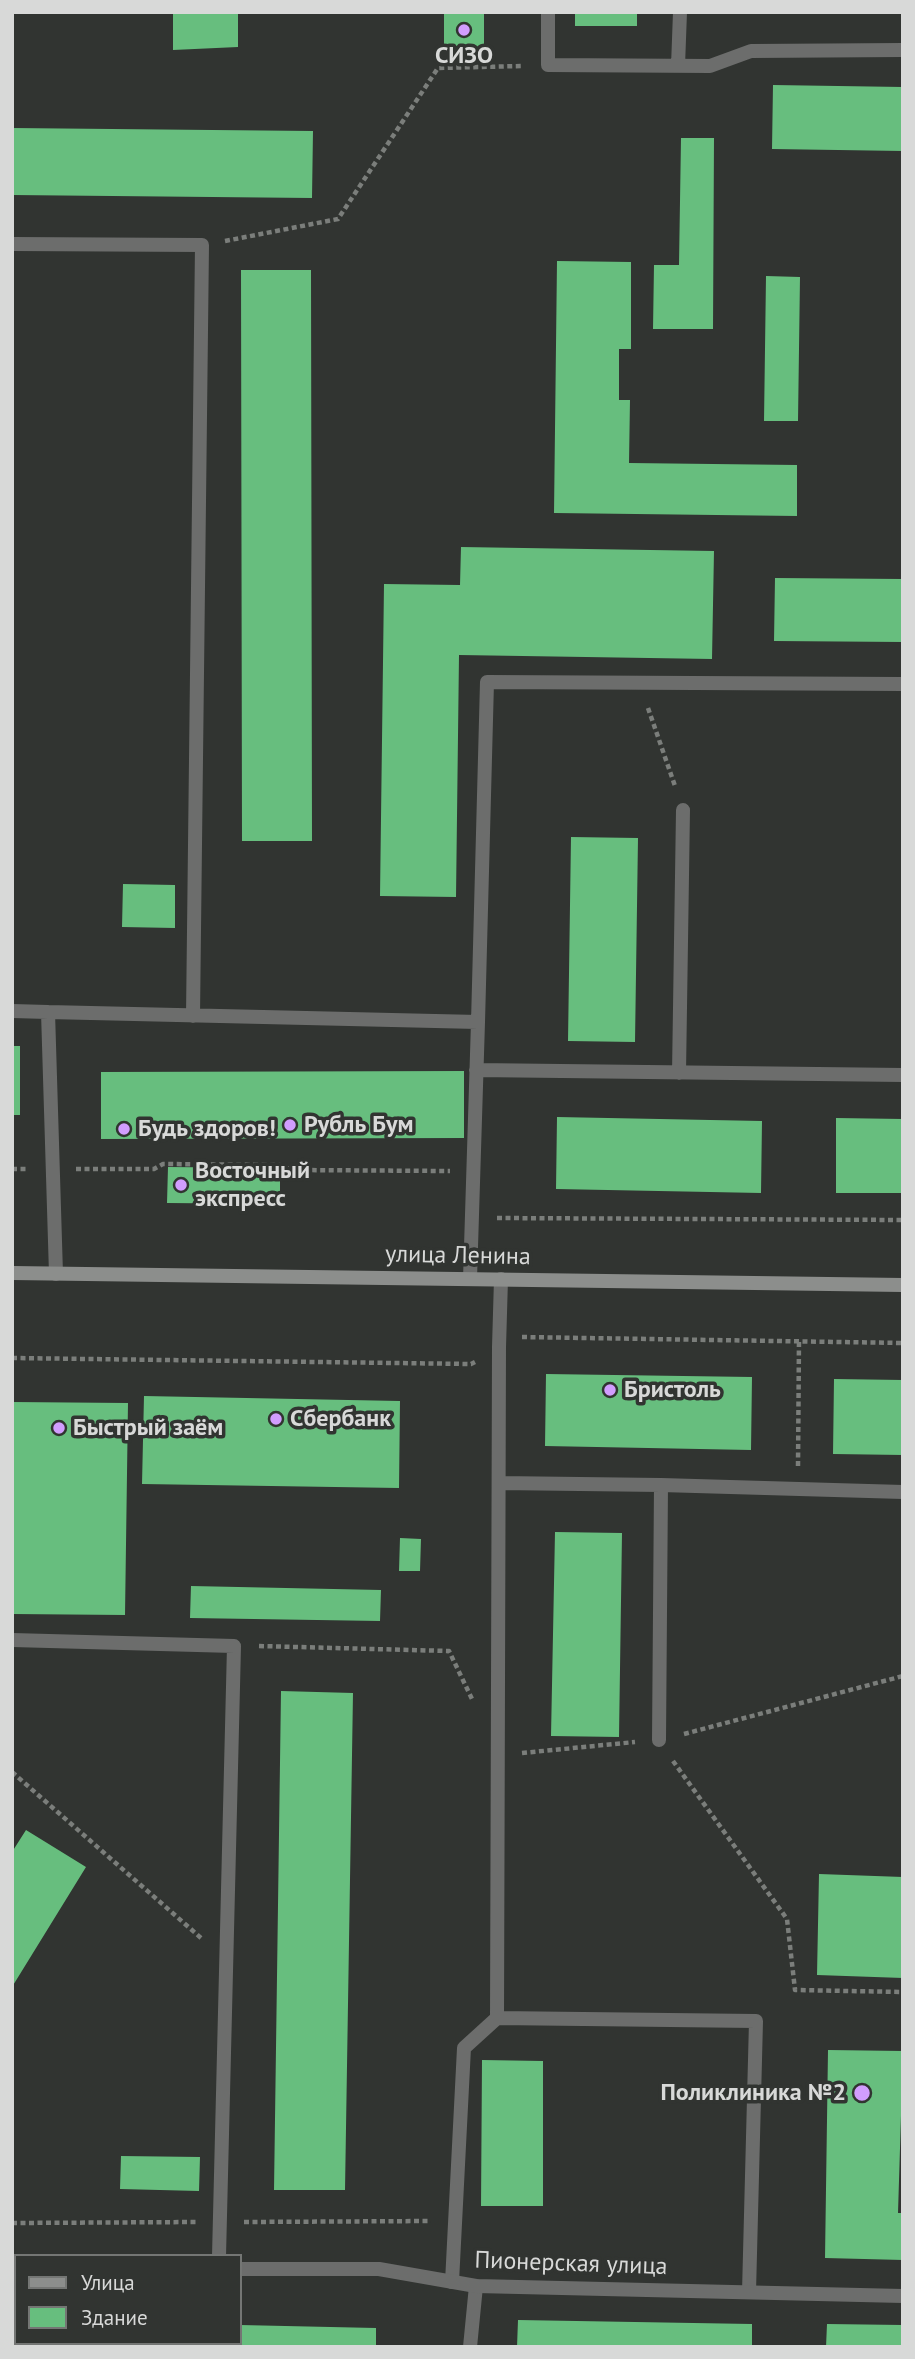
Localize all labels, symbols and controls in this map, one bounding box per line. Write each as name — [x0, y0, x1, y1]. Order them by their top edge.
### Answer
marker: СИЗО — [456, 22, 472, 38]
place label: СИЗО — [435, 42, 493, 70]
place label: Рубль Бум — [304, 1111, 413, 1139]
place label: Будь здоров! — [138, 1115, 276, 1143]
marker: Рубль Бум — [282, 1117, 298, 1133]
marker: Будь здоров! — [116, 1121, 132, 1137]
place label: Восточный экспресс — [195, 1157, 310, 1213]
marker: Восточный экспресс — [173, 1177, 189, 1193]
street label: улица Ленина — [385, 1240, 531, 1272]
place label: Бристоль — [624, 1376, 721, 1404]
marker: Бристоль — [602, 1382, 618, 1398]
place label: Сбербанк — [290, 1405, 391, 1433]
marker: Сбербанк — [268, 1411, 284, 1427]
place label: Быстрый заём — [73, 1414, 223, 1442]
marker: Быстрый заём — [51, 1420, 67, 1436]
place label: Поликлиника №2 — [661, 2079, 846, 2107]
marker: Поликлиника №2 — [852, 2083, 872, 2103]
street label: Пионерская улица — [474, 2246, 668, 2282]
legend — [14, 2254, 242, 2345]
text: Улица — [81, 2269, 135, 2296]
text: Здание — [81, 2304, 148, 2331]

